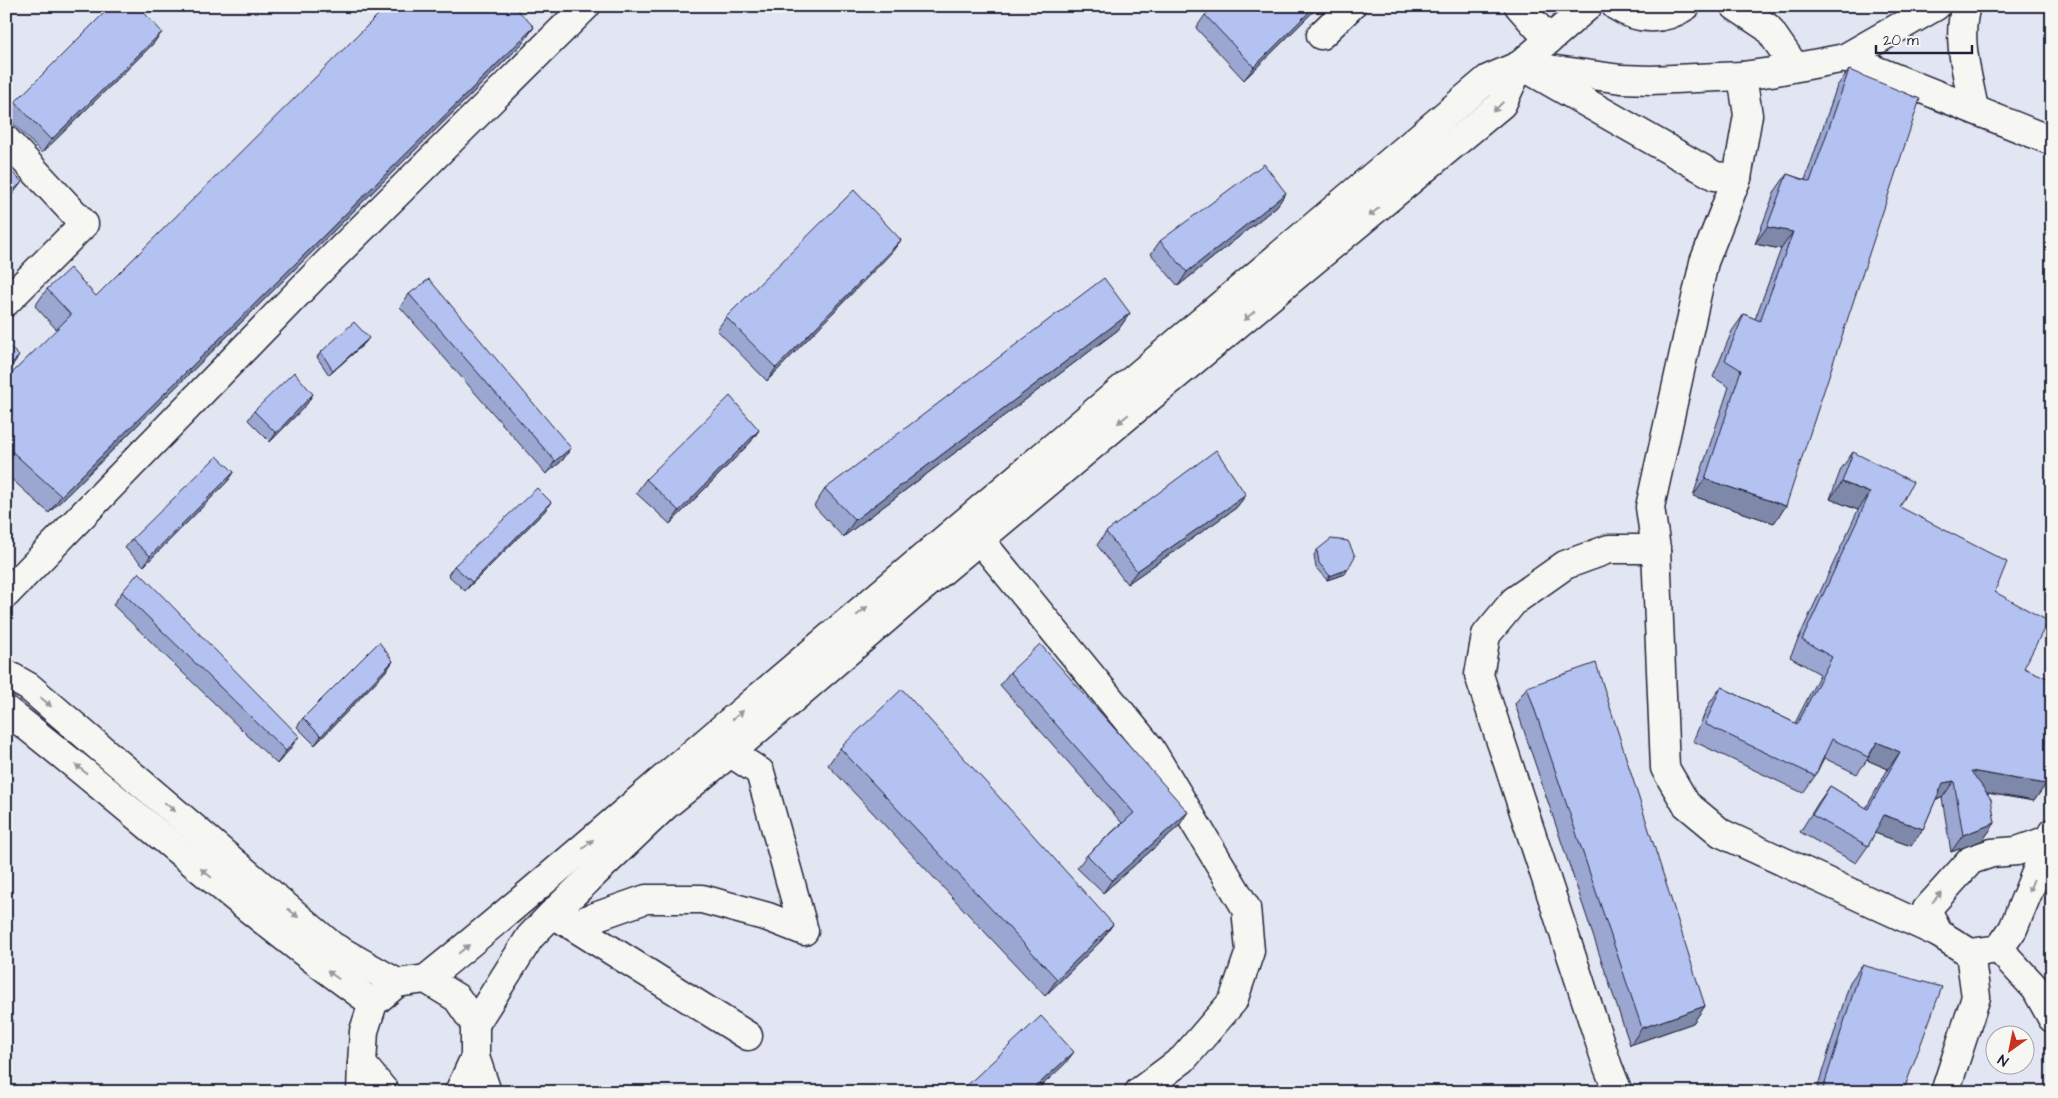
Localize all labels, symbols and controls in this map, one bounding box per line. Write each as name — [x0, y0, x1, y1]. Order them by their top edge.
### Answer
scale bar — [1876, 22, 1972, 54]
text: 20 m — [1883, 30, 1919, 51]
one-way arrow — [1492, 101, 1504, 113]
one-way arrow — [1368, 206, 1380, 217]
one-way arrow — [1242, 310, 1255, 321]
one-way arrow — [1118, 413, 1130, 425]
one-way arrow — [855, 605, 868, 616]
one-way arrow — [39, 696, 52, 707]
one-way arrow — [731, 710, 744, 721]
one-way arrow — [75, 764, 88, 775]
one-way arrow — [163, 801, 175, 813]
one-way arrow — [582, 839, 595, 850]
one-way arrow — [200, 867, 213, 878]
one-way arrow — [2027, 879, 2035, 894]
one-way arrow — [1932, 891, 1943, 904]
one-way arrow — [287, 907, 300, 918]
one-way arrow — [457, 943, 470, 954]
one-way arrow — [326, 970, 340, 980]
north arrow — [1986, 1026, 2036, 1076]
text: N — [1994, 1049, 2013, 1071]

